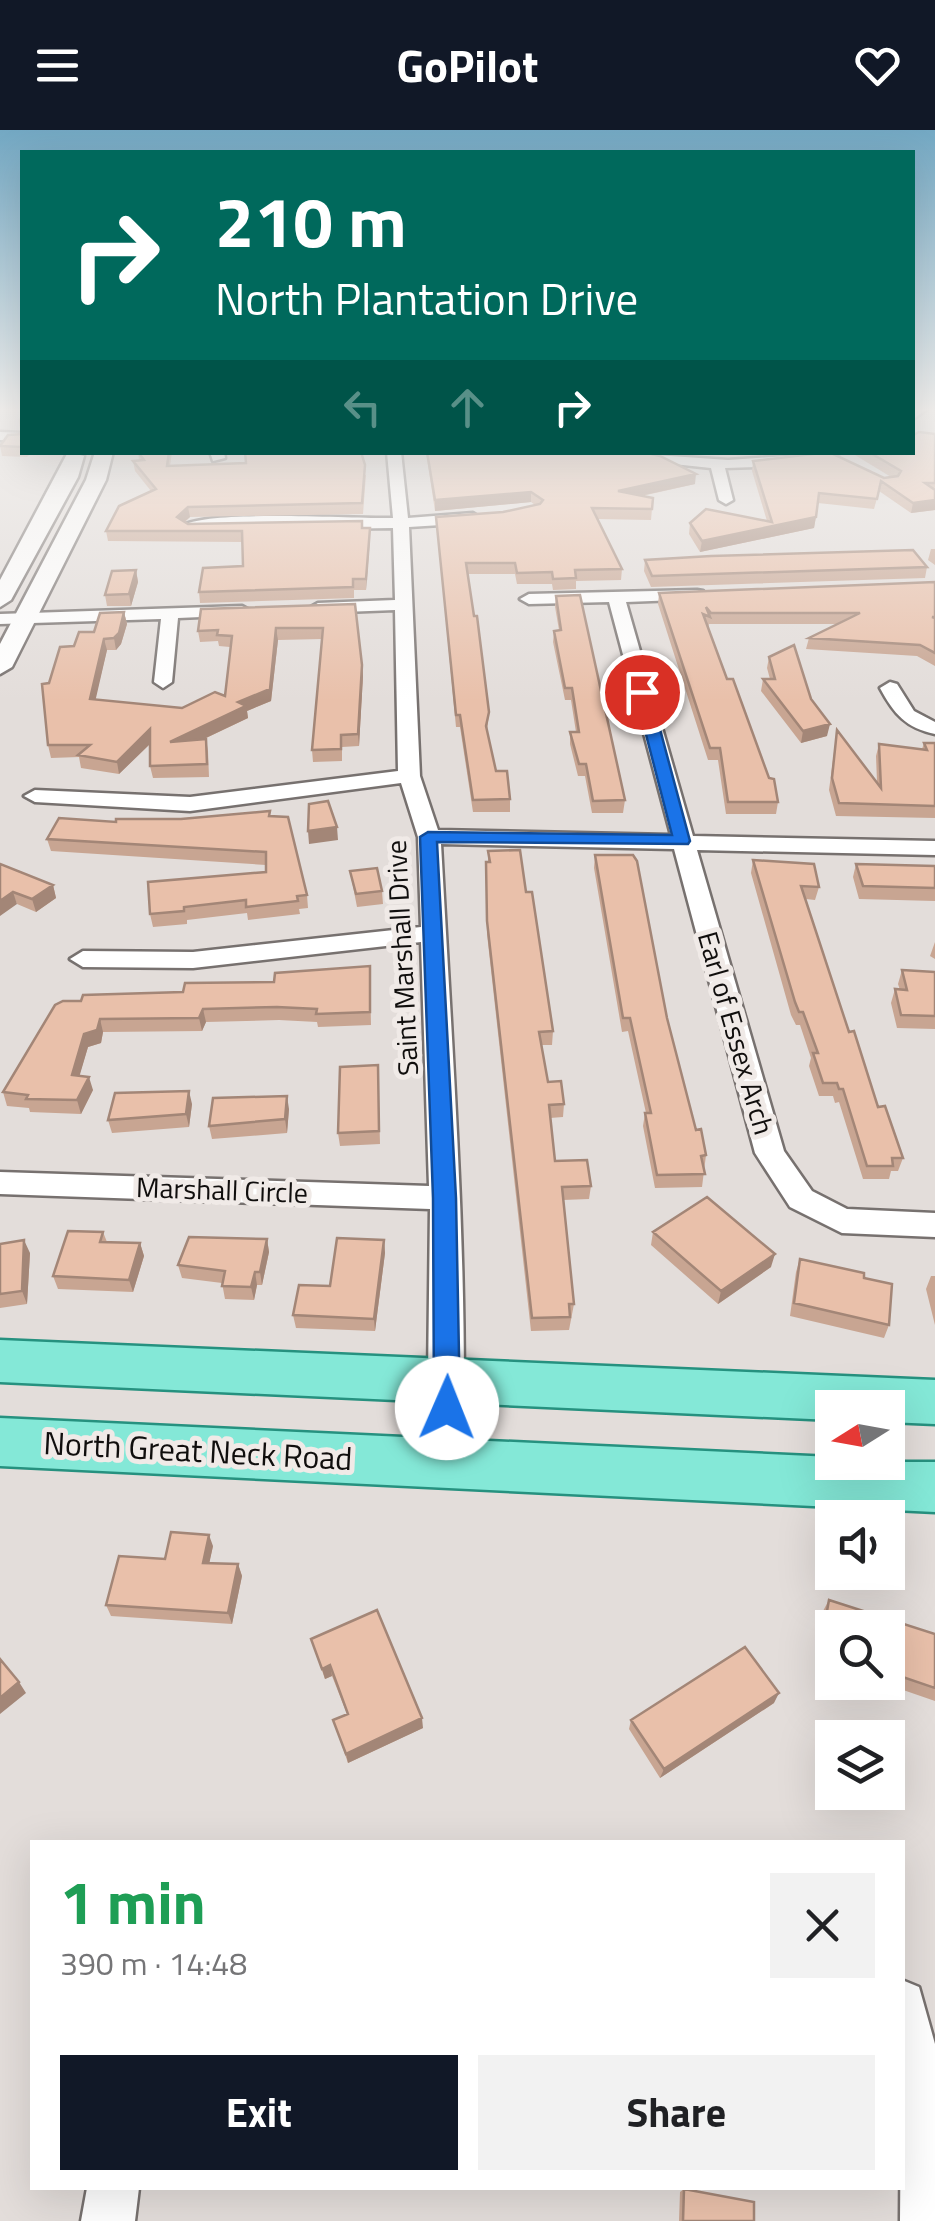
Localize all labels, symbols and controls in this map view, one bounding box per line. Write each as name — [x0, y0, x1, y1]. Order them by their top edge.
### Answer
text: GoPilot — [397, 31, 538, 99]
icon: menu — [30, 38, 85, 93]
icon: heart — [850, 38, 905, 93]
text: 210 m — [215, 168, 407, 274]
icon: right — [50, 190, 180, 320]
text: North Plantation Drive — [215, 264, 638, 332]
icon: left — [335, 380, 390, 435]
icon: ahead — [440, 380, 495, 435]
icon: right — [545, 380, 600, 435]
pin — [600, 650, 685, 735]
icon: arrive — [615, 665, 670, 720]
street label: Saint Marshall Drive — [374, 839, 429, 1077]
street label: Earl of Essex Arch — [687, 926, 786, 1140]
street label: Marshall Circle — [135, 1165, 309, 1214]
position arrow — [395, 1356, 499, 1460]
north arrow — [815, 1390, 905, 1480]
map controls — [815, 1390, 905, 1810]
street label: North Great Neck Road — [42, 1418, 354, 1482]
button: sound — [815, 1500, 905, 1590]
button: search — [815, 1610, 905, 1700]
button: layers — [815, 1720, 905, 1810]
text: 1 min — [60, 1856, 206, 1947]
button: close — [770, 1873, 875, 1978]
text: 390 m · 14:48 — [60, 1939, 247, 1987]
button: Exit — [60, 2055, 458, 2170]
button: Share — [478, 2055, 875, 2170]

